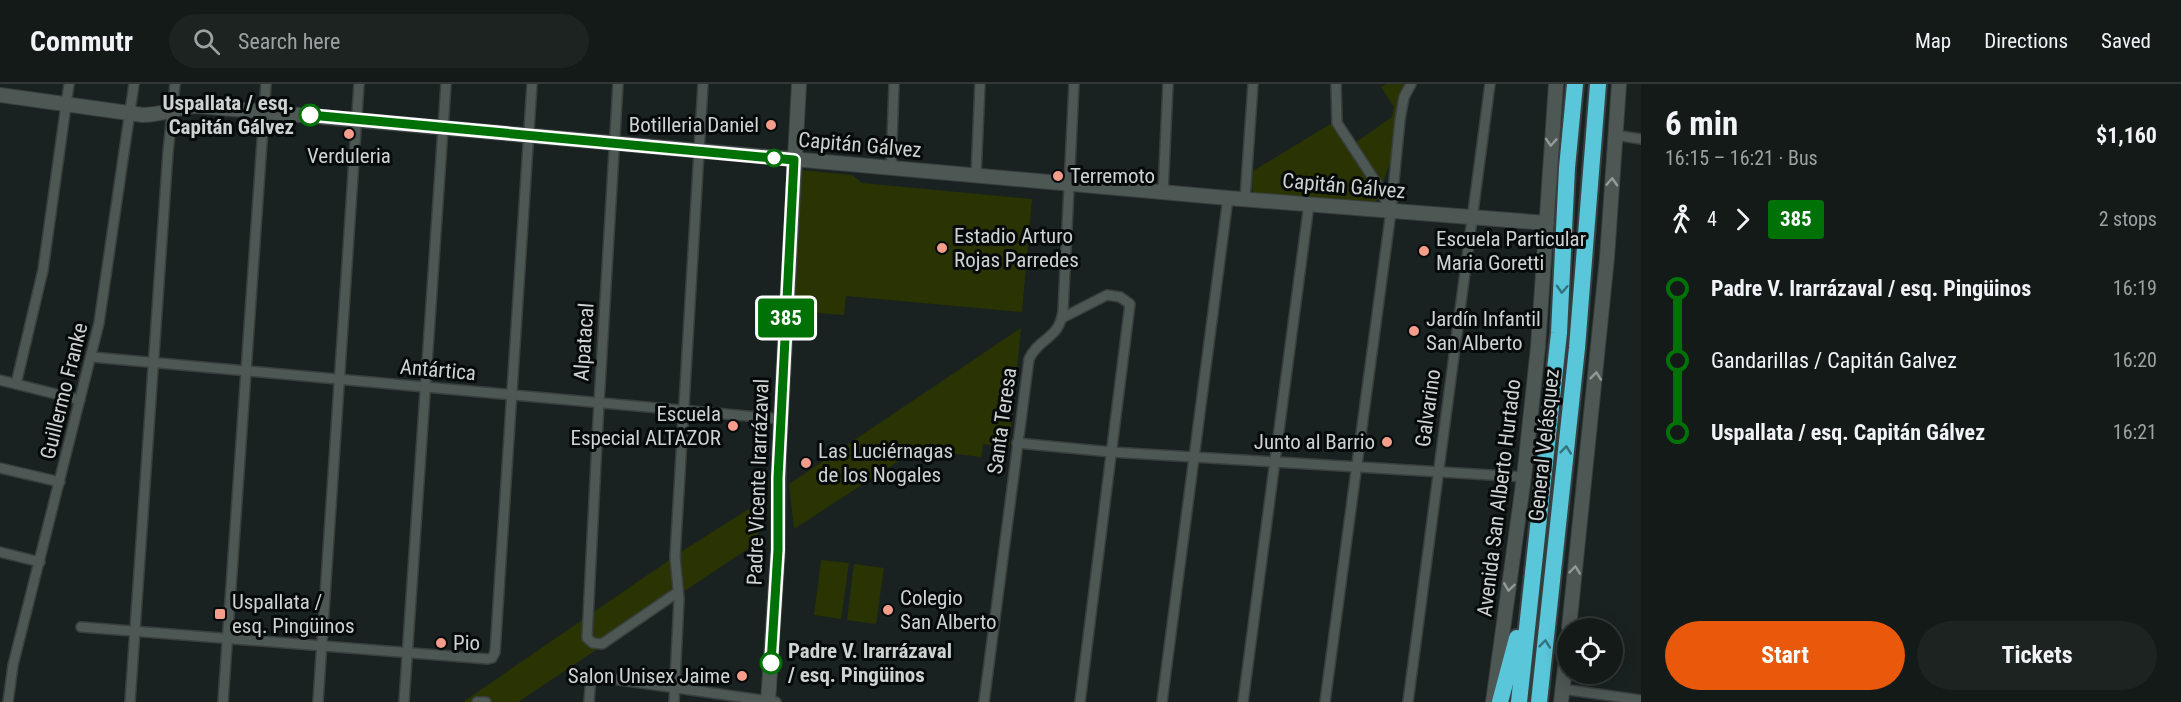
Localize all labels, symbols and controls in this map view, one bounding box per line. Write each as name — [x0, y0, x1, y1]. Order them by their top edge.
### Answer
search box — [169, 14, 589, 68]
text: Commutr — [30, 25, 133, 58]
icon: search — [190, 25, 223, 58]
text: Search here — [238, 29, 340, 54]
text: Map — [1915, 29, 1951, 53]
text: Directions — [1984, 29, 2068, 53]
text: Saved — [2101, 29, 2151, 53]
place label: Uspallata / esq. Capitán Gálvez — [163, 91, 294, 139]
marker: Uspallata / esq. Capitán Gálvez — [299, 104, 321, 126]
text: 6 min — [1665, 104, 1738, 143]
place label: Botilleria Daniel — [629, 113, 759, 137]
marker: Botilleria Daniel — [764, 118, 778, 132]
text: $1,160 — [2096, 123, 2157, 148]
marker: Verduleria — [342, 127, 356, 141]
street label: Capitán Gálvez — [797, 128, 923, 162]
one-way arrow — [1545, 138, 1558, 147]
place label: Verduleria — [307, 144, 391, 168]
text: 16:15 – 16:21 · Bus — [1665, 146, 1818, 170]
unlabelled marker — [765, 149, 783, 167]
place label: Terremoto — [1070, 164, 1155, 188]
marker: Terremoto — [1051, 169, 1065, 183]
street label: Capitán Gálvez — [1281, 169, 1407, 203]
one-way arrow — [1605, 178, 1618, 187]
icon: walk — [1665, 203, 1698, 236]
icon: forward — [1726, 203, 1759, 236]
text: 4 — [1707, 207, 1717, 231]
text: 385 — [1780, 207, 1812, 231]
text: 2 stops — [2099, 207, 2157, 231]
place label: Estadio Arturo Rojas Parredes — [954, 224, 1079, 272]
place label: Escuela Particular Maria Goretti — [1436, 227, 1586, 275]
marker: Estadio Arturo Rojas Parredes — [935, 241, 949, 255]
marker: Escuela Particular Maria Goretti — [1417, 244, 1431, 258]
text: Padre V. Irarrázaval / esq. Pingüinos — [1711, 276, 2031, 301]
text: 16:19 — [2113, 276, 2157, 300]
one-way arrow — [1555, 285, 1568, 294]
line badge: 385 — [752, 298, 820, 338]
street label: Alpatacal — [569, 302, 599, 382]
text: 385 — [770, 306, 802, 330]
place label: Jardín Infantil San Alberto — [1426, 307, 1541, 355]
street label: Guillermo Franke — [35, 320, 93, 462]
marker: Jardín Infantil San Alberto — [1407, 324, 1421, 338]
text: Gandarillas / Capitán Galvez — [1711, 348, 1957, 373]
text: 16:20 — [2113, 348, 2157, 372]
street label: Antártica — [399, 355, 477, 385]
street label: Santa Teresa — [983, 366, 1021, 476]
street label: Galvarino — [1411, 368, 1445, 448]
street label: General Velásquez — [1524, 368, 1564, 522]
one-way arrow — [1589, 372, 1602, 381]
street label: Padre Vicente Irarrázaval — [742, 378, 774, 586]
street label: Avenida San Alberto Hurtado — [1473, 378, 1525, 618]
place label: Escuela Especial ALTAZOR — [571, 402, 721, 450]
marker: Escuela Especial ALTAZOR — [726, 419, 740, 433]
text: Uspallata / esq. Capitán Gálvez — [1711, 420, 1985, 445]
text: 16:21 — [2113, 420, 2157, 444]
place label: Junto al Barrio — [1254, 430, 1375, 454]
marker: Junto al Barrio — [1380, 435, 1394, 449]
place label: Las Luciérnagas de los Nogales — [818, 439, 953, 487]
one-way arrow — [1559, 445, 1572, 455]
marker: Las Luciérnagas de los Nogales — [799, 456, 813, 470]
one-way arrow — [1568, 566, 1581, 575]
one-way arrow — [1504, 582, 1516, 592]
place label: Colegio San Alberto — [900, 586, 997, 634]
place label: Uspallata / esq. Pingüinos — [232, 590, 355, 638]
marker: Colegio San Alberto — [881, 603, 895, 617]
marker: Uspallata / esq. Pingüinos — [213, 607, 227, 621]
map controls — [1557, 618, 1623, 684]
button: locate — [1557, 618, 1623, 684]
button: Start — [1665, 621, 1905, 690]
button: Tickets — [1917, 621, 2157, 690]
place label: Pio — [453, 631, 480, 655]
marker: Pio — [434, 636, 448, 650]
place label: Padre V. Irarrázaval / esq. Pingüinos — [787, 639, 952, 687]
one-way arrow — [1539, 639, 1551, 648]
marker: Padre V. Irarrázaval / esq. Pingüinos — [760, 652, 782, 674]
place label: Salon Unisex Jaime — [568, 664, 730, 688]
marker: Salon Unisex Jaime — [735, 669, 749, 683]

